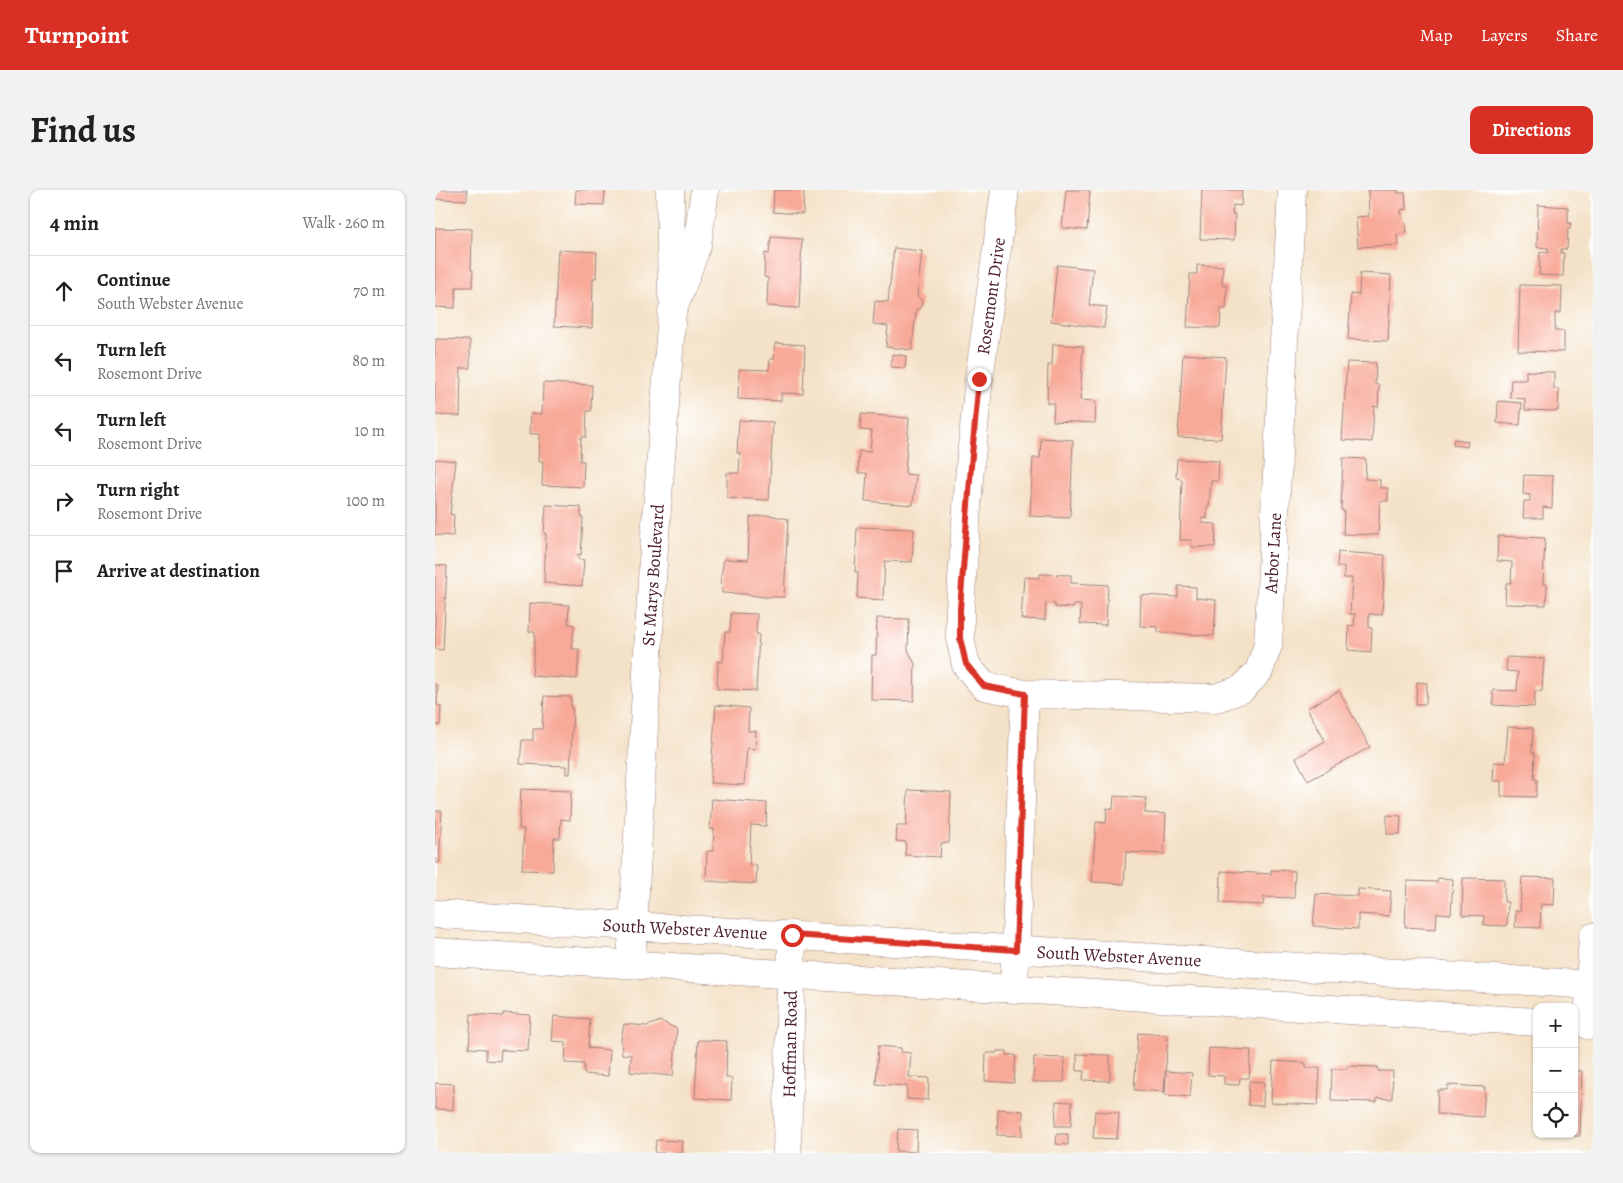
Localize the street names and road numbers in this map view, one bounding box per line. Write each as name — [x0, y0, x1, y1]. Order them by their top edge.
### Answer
street label: Rosemont Drive — [971, 236, 1011, 356]
street label: St Marys Boulevard — [636, 503, 670, 647]
street label: Arbor Lane — [1259, 512, 1287, 595]
street label: South Webster Avenue — [602, 913, 768, 945]
street label: South Webster Avenue — [1036, 940, 1202, 972]
street label: Hoffman Road — [777, 990, 803, 1098]

